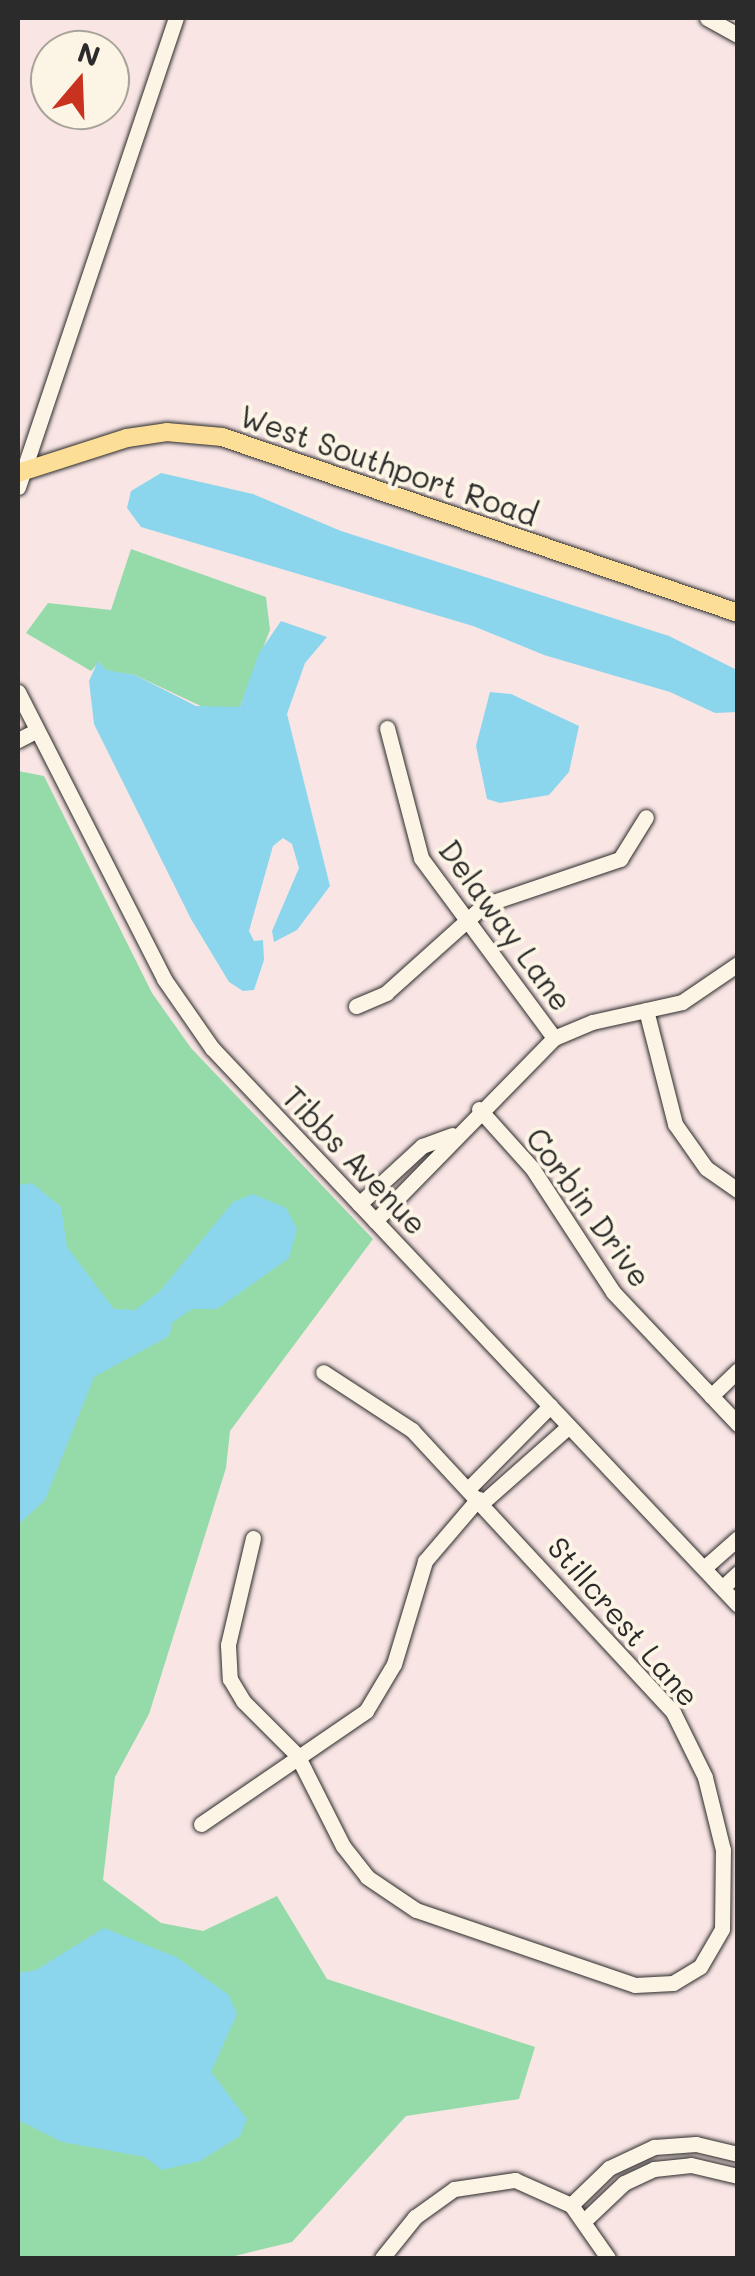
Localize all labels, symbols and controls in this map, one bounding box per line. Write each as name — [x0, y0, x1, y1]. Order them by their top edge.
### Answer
north arrow — [30, 30, 130, 130]
text: N — [73, 33, 105, 74]
street label: West Southport Road — [235, 397, 543, 533]
street label: Delaway Lane — [432, 833, 580, 1017]
street label: Tibbs Avenue — [275, 1078, 435, 1242]
street label: Corbin Drive — [519, 1120, 659, 1294]
street label: Stillcrest Lane — [541, 1529, 707, 1713]

